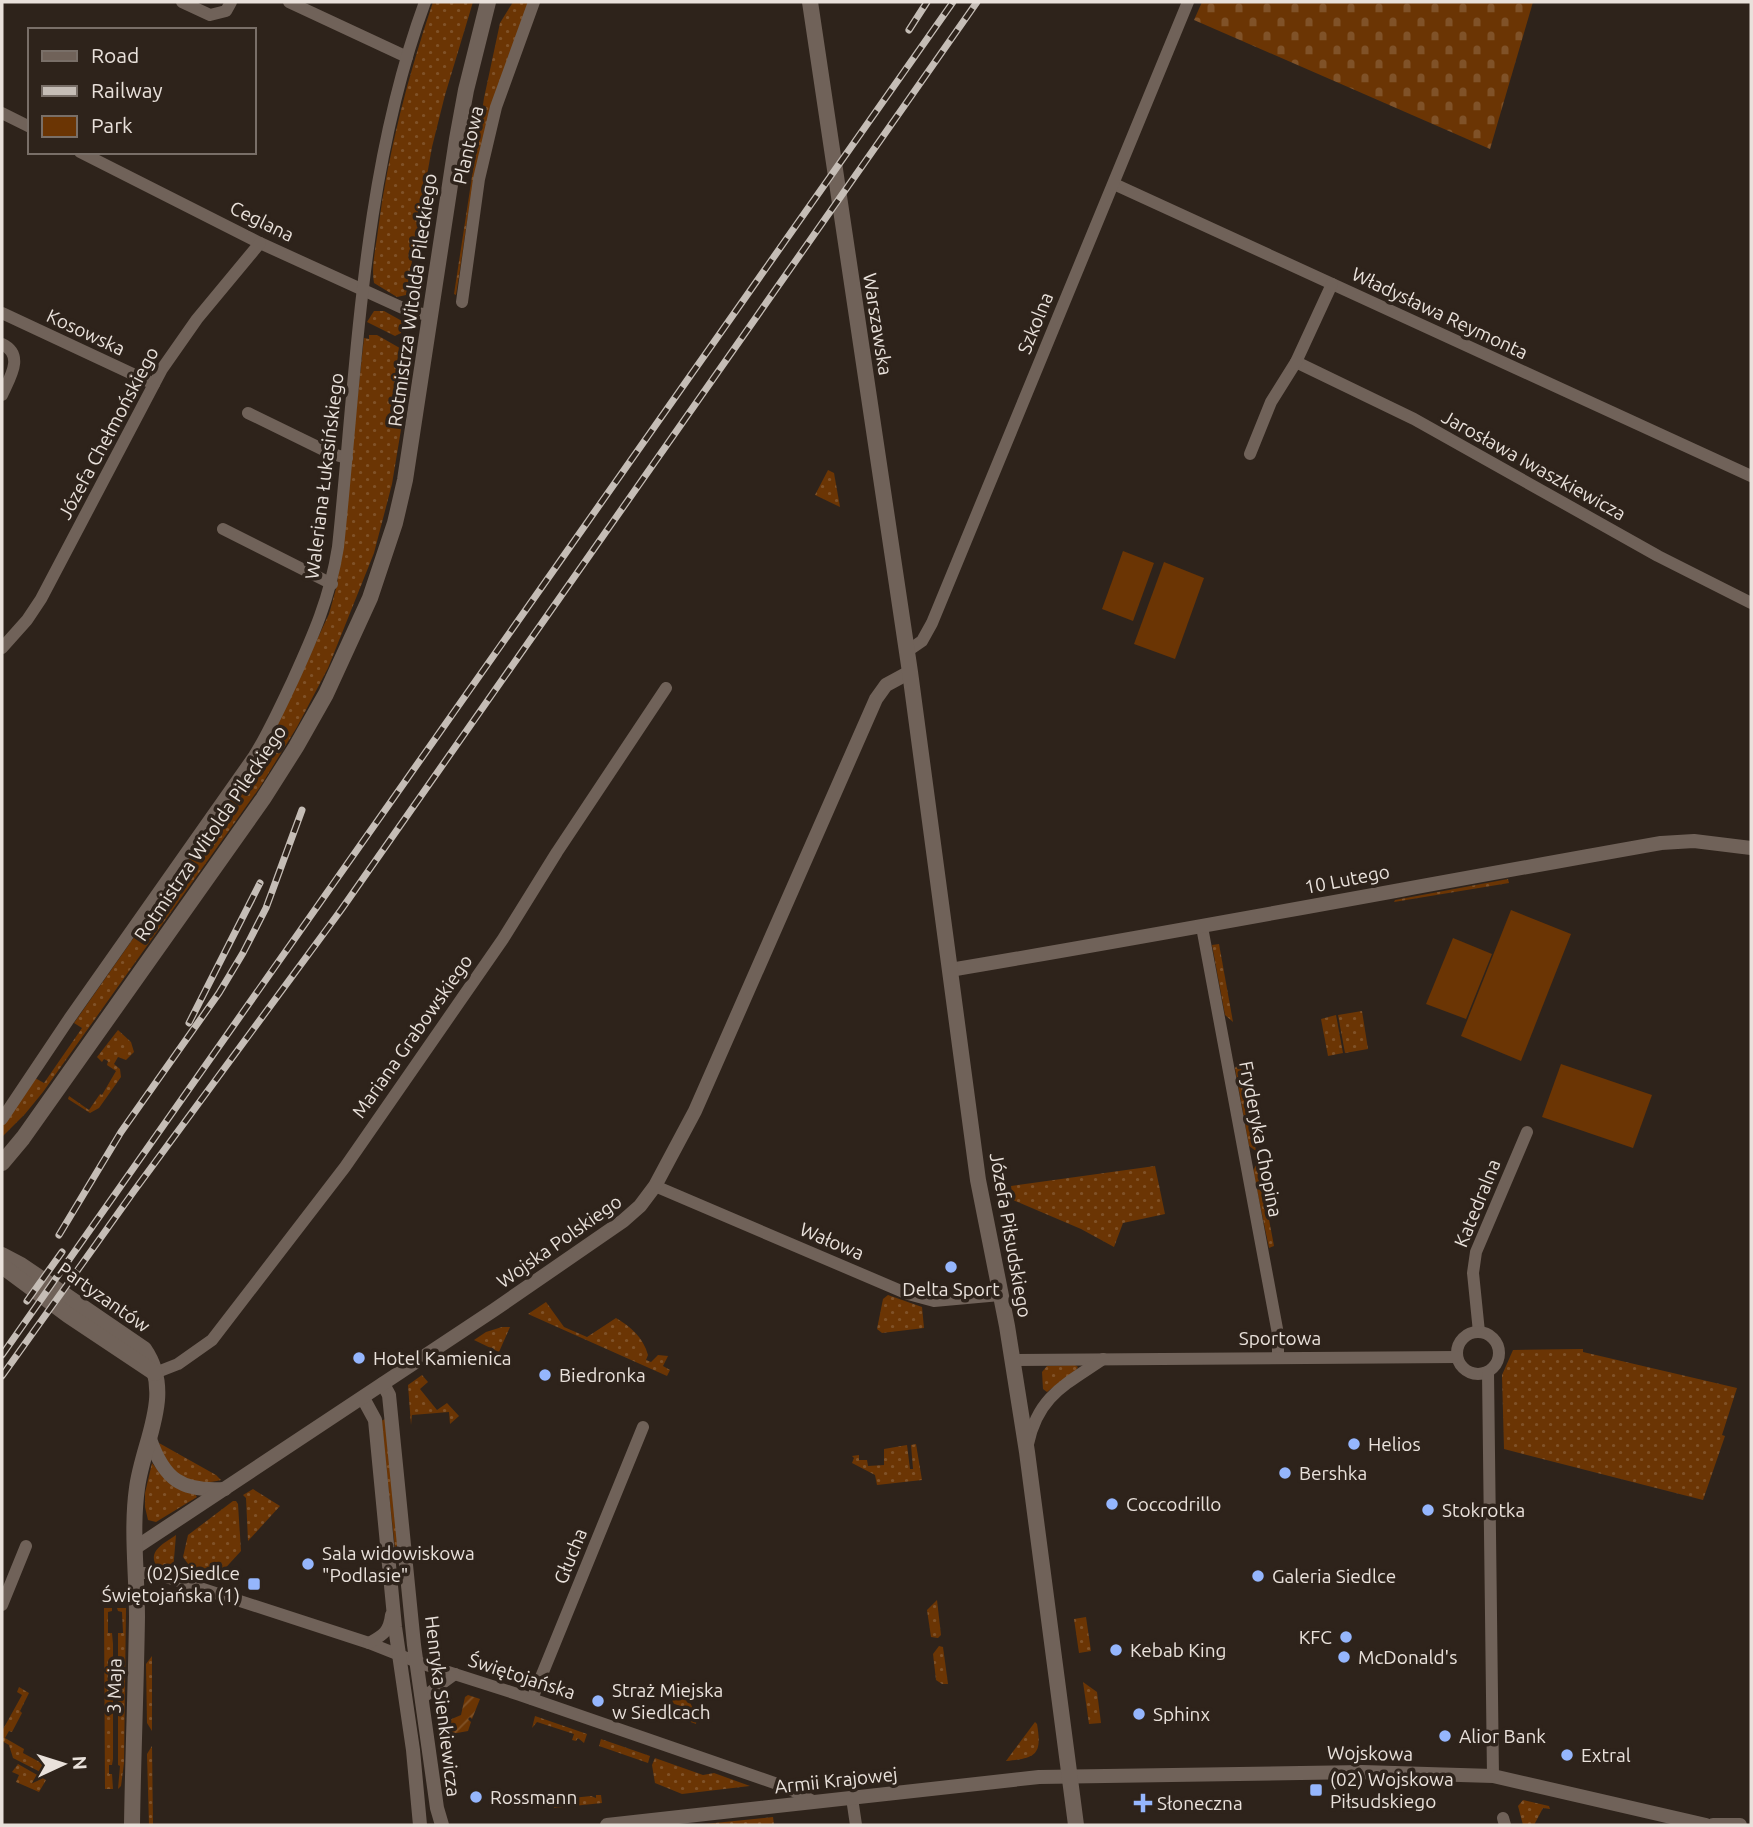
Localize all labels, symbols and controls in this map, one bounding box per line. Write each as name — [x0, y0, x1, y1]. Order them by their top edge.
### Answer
legend — [28, 28, 256, 154]
text: Road — [91, 43, 139, 67]
text: Railway — [91, 78, 163, 102]
street label: Plantowa — [448, 104, 488, 186]
text: Park — [91, 113, 133, 137]
street label: Rotmistrza Witolda Pileckiego — [383, 172, 441, 428]
street label: Ceglana — [226, 196, 298, 246]
street label: Władysława Reymonta — [1349, 263, 1531, 363]
street label: Warszawska — [859, 271, 897, 377]
street label: Szkolna — [1013, 289, 1057, 357]
street label: Kosowska — [43, 304, 129, 360]
street label: Józefa Chełmońskiego — [53, 343, 163, 523]
street label: Waleriana Łukasińskiego — [300, 372, 348, 580]
street label: Jarosława Iwaszkiewicza — [1438, 405, 1630, 525]
street label: Rotmistrza Witolda Pileckiego — [129, 721, 291, 945]
street label: 10 Lutego — [1303, 860, 1391, 898]
street label: Mariana Grabowskiego — [347, 950, 477, 1122]
street label: Fryderyka Chopina — [1235, 1059, 1287, 1219]
street label: Józefa Piłsudskiego — [986, 1151, 1036, 1319]
street label: Katedralna — [1449, 1156, 1505, 1250]
street label: Wojska Polskiego — [492, 1190, 626, 1292]
street label: Wałowa — [797, 1218, 867, 1264]
street label: Partyzantów — [54, 1257, 155, 1337]
marker: Delta Sport — [943, 1259, 959, 1275]
place label: Delta Sport — [902, 1278, 1000, 1300]
street label: Sportowa — [1239, 1327, 1321, 1349]
place label: Hotel Kamienica — [373, 1347, 511, 1369]
marker: Hotel Kamienica — [351, 1350, 367, 1366]
place label: Biedronka — [559, 1364, 646, 1386]
marker: Biedronka — [537, 1367, 553, 1383]
place label: Helios — [1368, 1433, 1421, 1455]
marker: Helios — [1346, 1436, 1362, 1452]
place label: Bershka — [1299, 1462, 1367, 1484]
marker: Bershka — [1277, 1465, 1293, 1481]
place label: Coccodrillo — [1126, 1493, 1221, 1515]
marker: Coccodrillo — [1104, 1496, 1120, 1512]
place label: Stokrotka — [1442, 1499, 1525, 1521]
marker: Stokrotka — [1420, 1502, 1436, 1518]
street label: Głucha — [549, 1525, 591, 1587]
place label: Sala widowiskowa "Podlasie" — [322, 1542, 475, 1586]
marker: Sala widowiskowa "Podlasie" — [300, 1556, 316, 1572]
place label: (02)Siedlce Świętojańska (1) — [102, 1562, 240, 1606]
place label: Galeria Siedlce — [1272, 1565, 1396, 1587]
marker: Galeria Siedlce — [1250, 1568, 1266, 1584]
marker: (02)Siedlce Świętojańska (1) — [246, 1576, 262, 1592]
street label: Henryka Sienkiewicza — [421, 1614, 465, 1798]
place label: KFC — [1299, 1626, 1332, 1648]
marker: KFC — [1338, 1629, 1354, 1645]
place label: Kebab King — [1130, 1639, 1227, 1661]
marker: Kebab King — [1108, 1642, 1124, 1658]
place label: McDonald's — [1358, 1646, 1457, 1668]
street label: Świętojańska — [466, 1648, 578, 1704]
marker: McDonald's — [1336, 1649, 1352, 1665]
street label: 3 Maja — [103, 1658, 125, 1714]
place label: Straż Miejska w Siedlcach — [612, 1679, 723, 1723]
marker: Straż Miejska w Siedlcach — [590, 1693, 606, 1709]
place label: Sphinx — [1153, 1703, 1210, 1725]
marker: Sphinx — [1131, 1706, 1147, 1722]
place label: Alior Bank — [1459, 1725, 1546, 1747]
marker: Alior Bank — [1437, 1728, 1453, 1744]
north arrow — [28, 1729, 98, 1799]
street label: Wojskowa — [1327, 1741, 1413, 1765]
place label: Extral — [1581, 1744, 1631, 1766]
marker: Extral — [1559, 1747, 1575, 1763]
text: N — [68, 1755, 91, 1771]
street label: Armii Krajowej — [773, 1763, 899, 1797]
place label: (02) Wojskowa Piłsudskiego — [1330, 1768, 1454, 1812]
marker: (02) Wojskowa Piłsudskiego — [1308, 1782, 1324, 1798]
place label: Rossmann — [490, 1786, 577, 1808]
marker: Rossmann — [468, 1789, 484, 1805]
place label: Słoneczna — [1157, 1792, 1243, 1814]
marker: Słoneczna — [1135, 1795, 1151, 1811]

